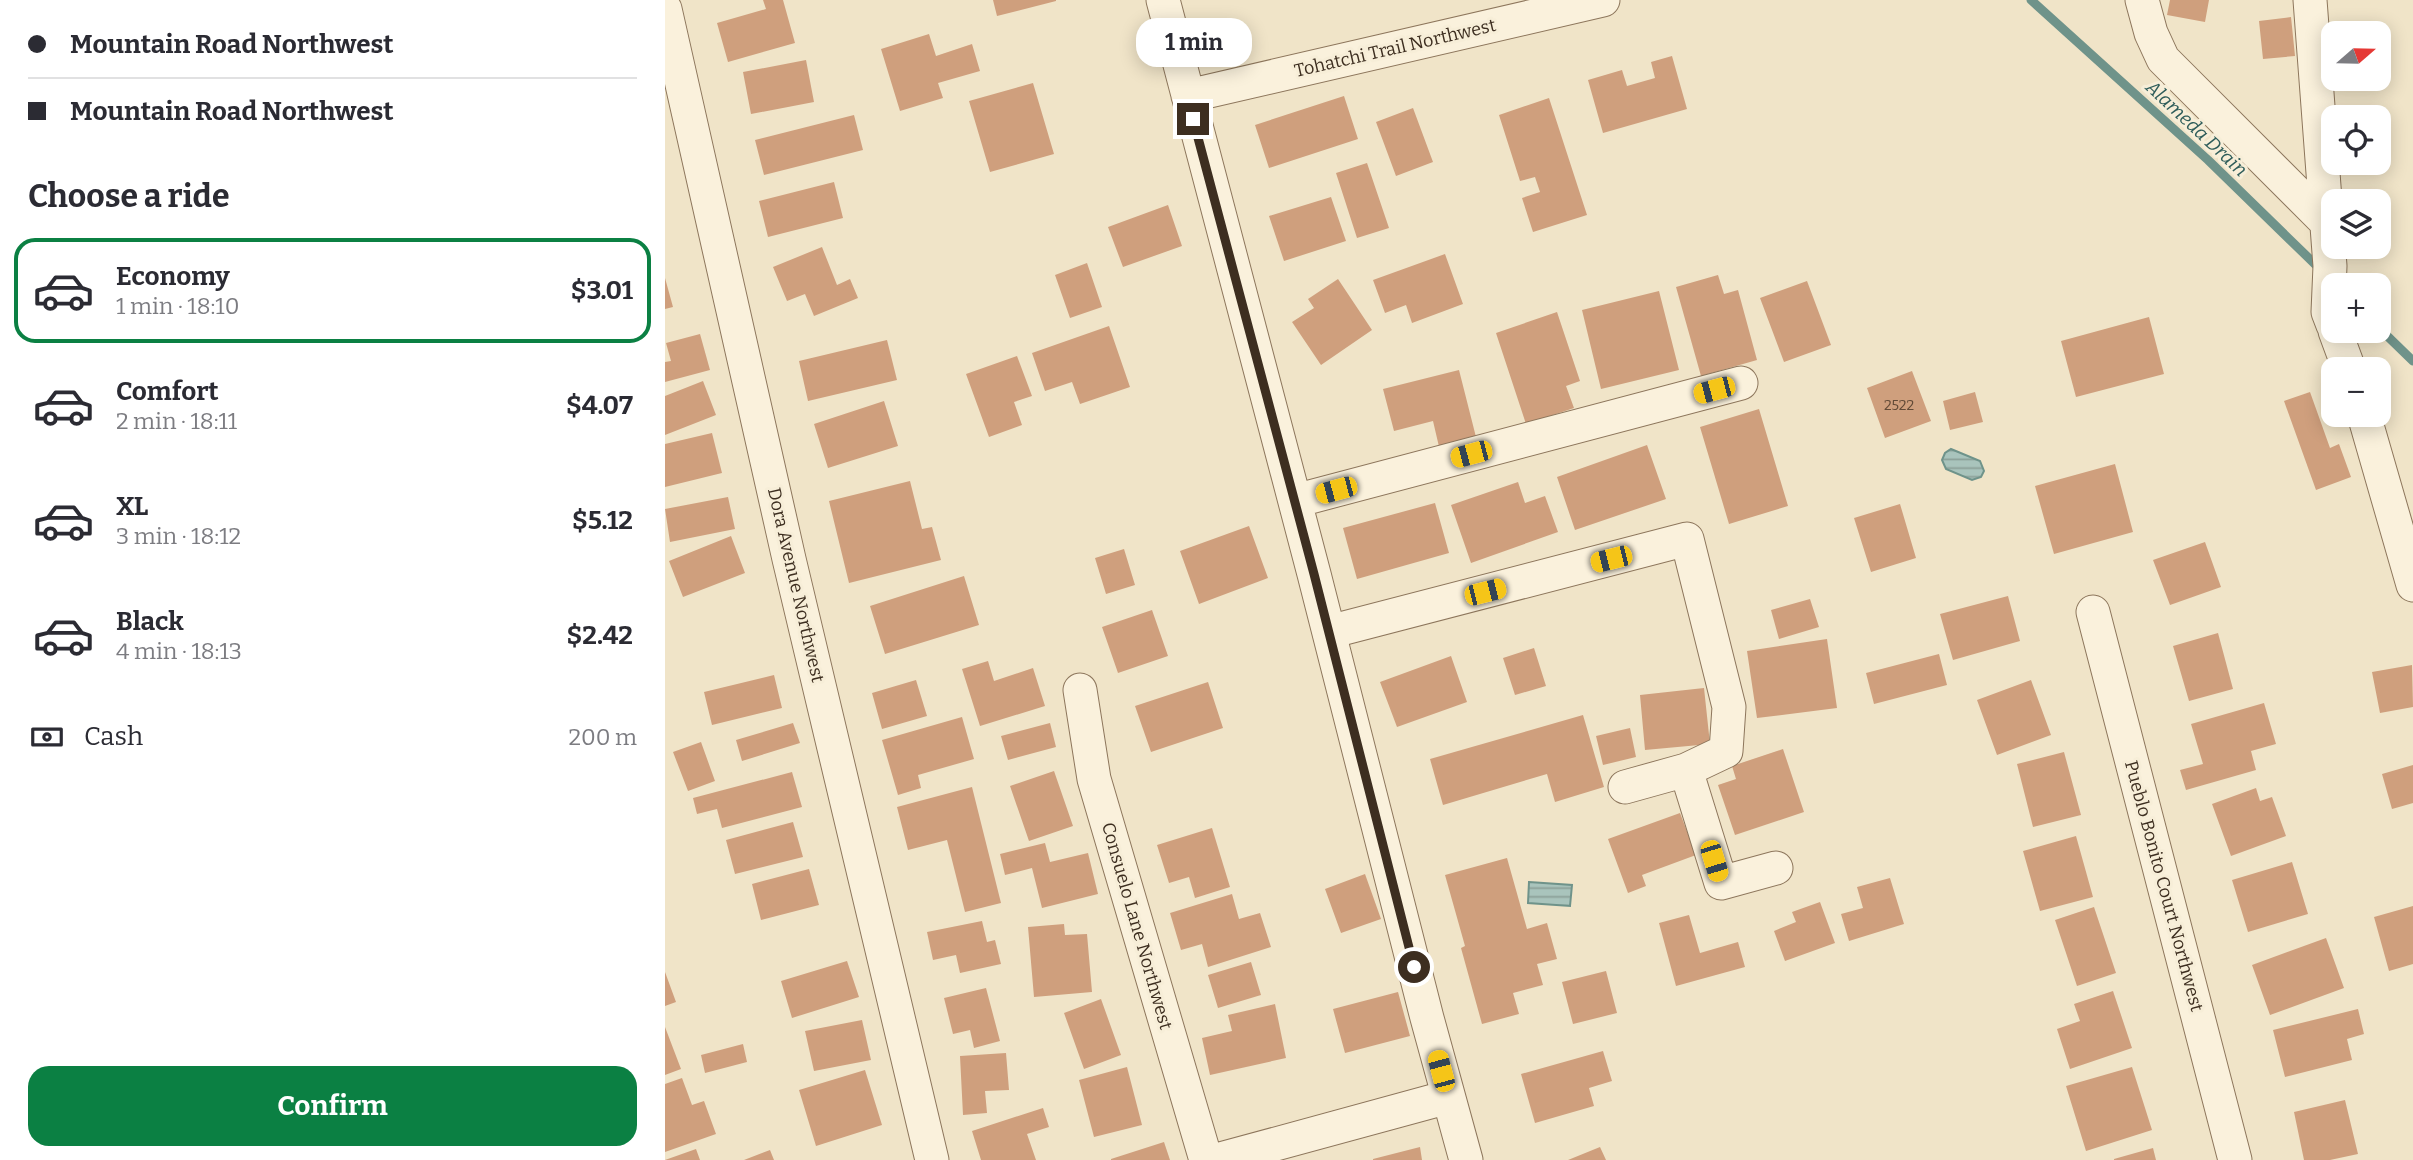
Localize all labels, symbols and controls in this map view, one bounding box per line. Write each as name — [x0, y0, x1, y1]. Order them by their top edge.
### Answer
street label: Tohatchi Trail Northwest — [1292, 14, 1498, 82]
callout: 1 min — [1135, 18, 1251, 66]
north arrow — [2321, 21, 2391, 91]
map controls — [2321, 21, 2391, 427]
text: 1 min — [1165, 28, 1223, 56]
text: Mountain Road Northwest — [70, 29, 394, 60]
water label: Alameda Drain — [2141, 75, 2252, 181]
text: Mountain Road Northwest — [70, 96, 394, 127]
route end — [1177, 103, 1209, 135]
button: locate — [2321, 105, 2391, 175]
text: Choose a ride — [28, 177, 229, 215]
button: layers — [2321, 189, 2391, 259]
icon: car — [32, 259, 95, 322]
text: Economy — [116, 261, 230, 292]
button: + — [2321, 273, 2391, 343]
text: $3.01 — [571, 275, 633, 306]
text: 1 min · 18:10 — [116, 292, 239, 320]
button: − — [2321, 357, 2391, 427]
icon: car — [32, 374, 95, 437]
car — [1691, 374, 1738, 406]
text: Comfort — [116, 376, 219, 407]
text: $4.07 — [566, 390, 633, 421]
house number: 2522 — [1884, 397, 1914, 414]
text: 2 min · 18:11 — [116, 407, 237, 435]
car — [1448, 438, 1495, 470]
car — [1313, 474, 1360, 506]
street label: Dora Avenue Northwest — [763, 485, 829, 685]
icon: car — [32, 489, 95, 552]
text: XL — [116, 491, 148, 522]
text: $5.12 — [572, 505, 633, 536]
text: 3 min · 18:12 — [116, 522, 241, 550]
car — [1589, 544, 1634, 574]
car — [1463, 577, 1508, 607]
icon: car — [32, 604, 95, 667]
text: Black — [116, 606, 184, 637]
text: $2.42 — [567, 620, 633, 651]
text: 4 min · 18:13 — [116, 637, 242, 665]
icon: cash — [28, 718, 66, 756]
text: Cash — [84, 721, 143, 752]
text: 200 m — [568, 723, 637, 751]
street label: Pueblo Bonito Court Northwest — [2120, 758, 2208, 1014]
street label: Consuelo Lane Northwest — [1097, 820, 1177, 1033]
car — [1698, 838, 1731, 884]
route start — [1398, 951, 1430, 983]
car — [1426, 1048, 1457, 1094]
button: Confirm — [28, 1066, 637, 1146]

